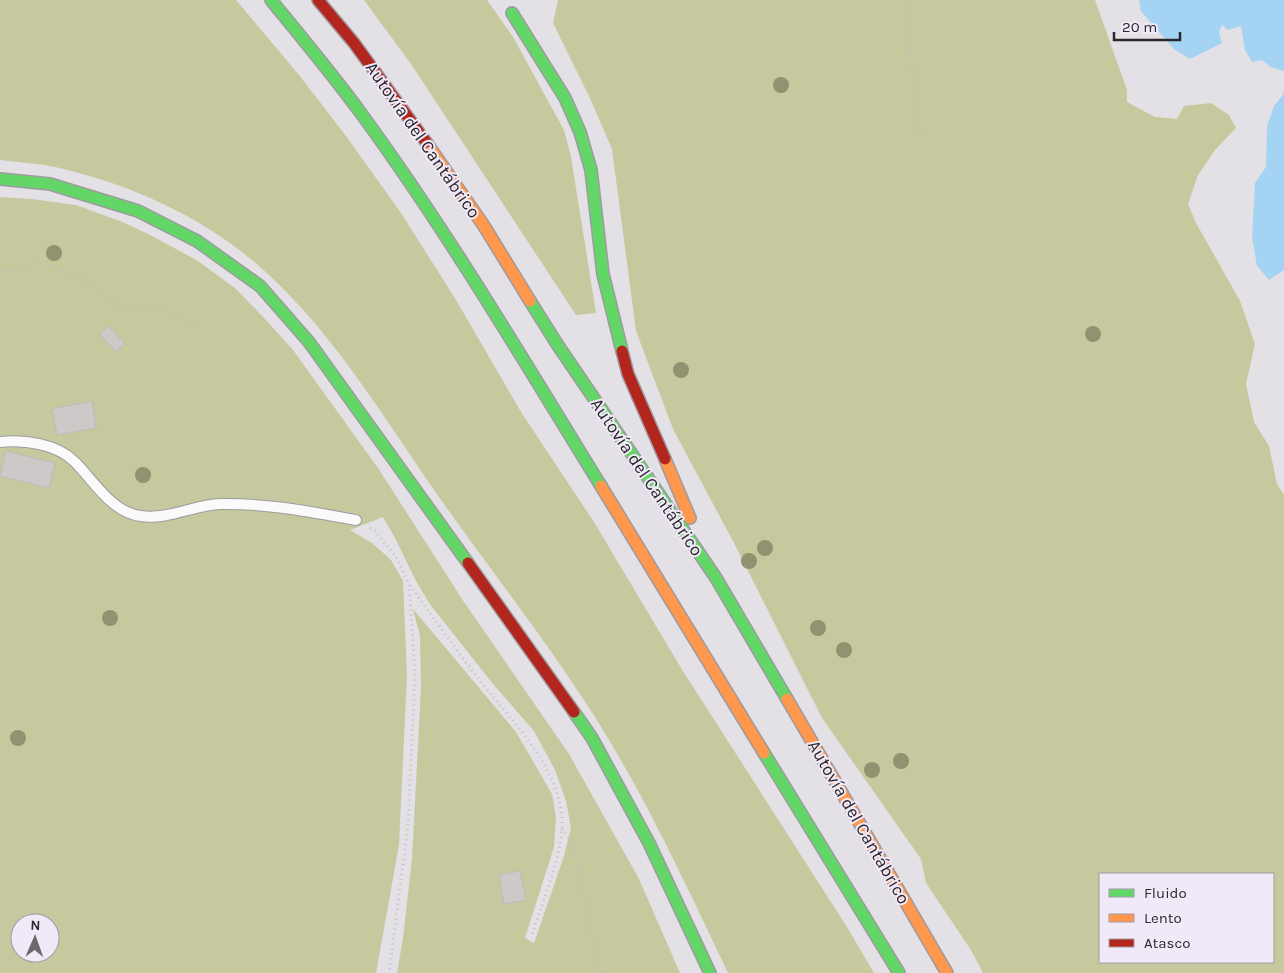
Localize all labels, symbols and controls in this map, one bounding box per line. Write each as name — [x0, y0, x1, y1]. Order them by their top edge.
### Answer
scale bar — [1114, 10, 1180, 42]
text: 20 m — [1122, 18, 1157, 36]
street label: Autovía del Cantábrico — [361, 58, 485, 222]
street label: Autovía del Cantábrico — [586, 394, 708, 560]
street label: Autovía del Cantábrico — [803, 736, 915, 908]
legend — [1099, 873, 1274, 963]
text: Fluido — [1144, 884, 1187, 902]
text: Lento — [1144, 909, 1182, 927]
north arrow — [10, 913, 60, 963]
text: N — [30, 917, 41, 934]
text: Atasco — [1144, 934, 1190, 952]

